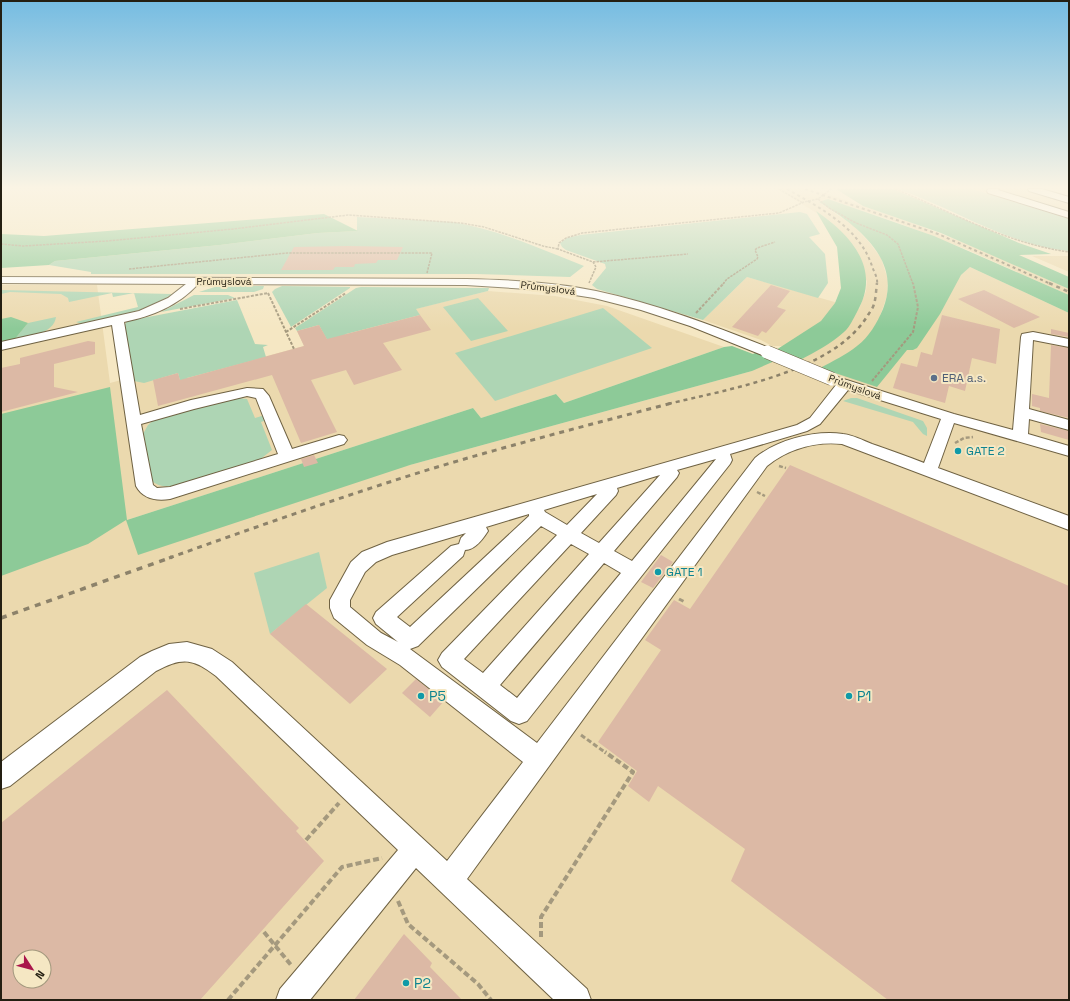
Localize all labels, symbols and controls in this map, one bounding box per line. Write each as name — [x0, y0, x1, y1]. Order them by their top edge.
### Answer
street label: Průmyslová — [196, 275, 252, 288]
street label: Průmyslová — [520, 278, 576, 298]
place label: ERA a.s. — [942, 370, 986, 386]
street label: Průmyslová — [827, 371, 883, 403]
marker: ERA a.s. — [929, 373, 939, 383]
place label: GATE 2 — [966, 443, 1005, 459]
marker: GATE 2 — [953, 446, 963, 456]
place label: GATE 1 — [666, 564, 703, 580]
marker: GATE 1 — [653, 567, 663, 577]
place label: P5 — [429, 687, 446, 705]
place label: P1 — [857, 687, 871, 705]
marker: P5 — [416, 691, 426, 701]
marker: P1 — [844, 691, 854, 701]
north arrow — [12, 949, 52, 989]
text: N — [32, 968, 48, 982]
place label: P2 — [414, 974, 431, 992]
marker: P2 — [401, 978, 411, 988]

